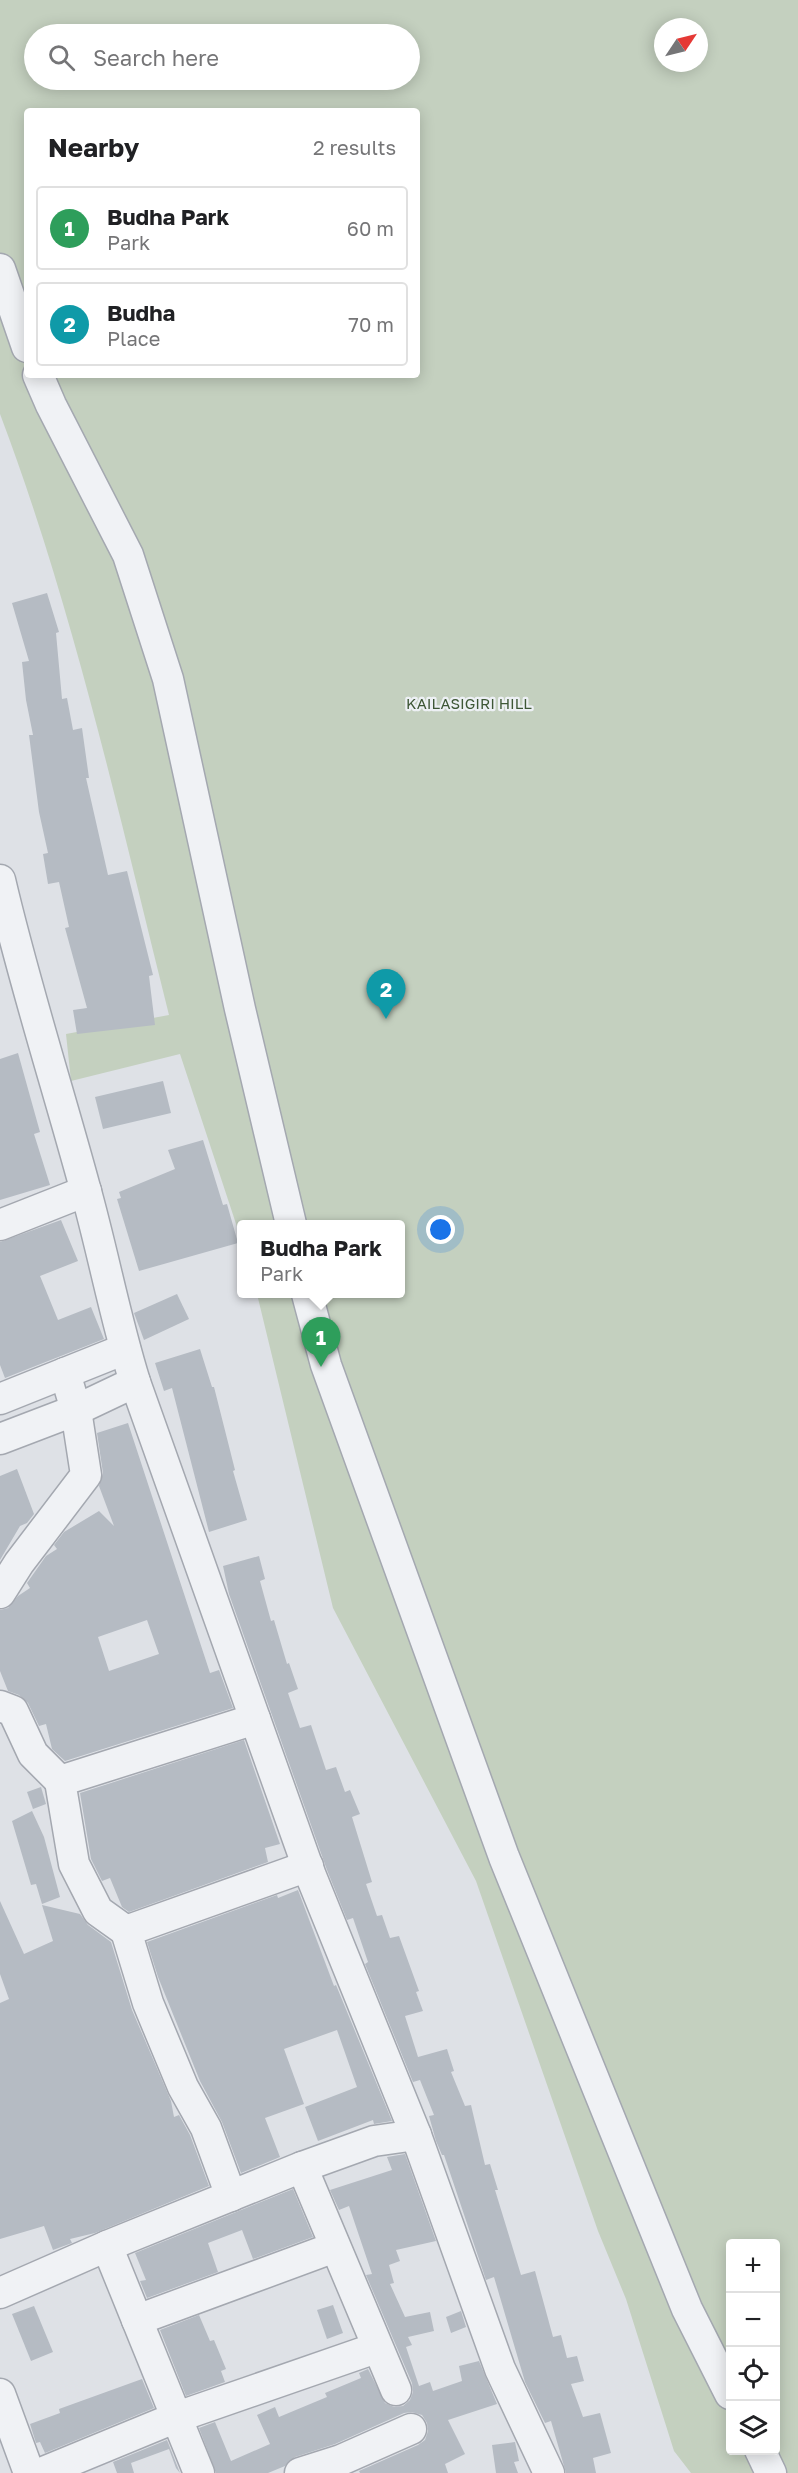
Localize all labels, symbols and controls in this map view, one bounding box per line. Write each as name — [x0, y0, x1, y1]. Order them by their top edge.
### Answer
north arrow — [654, 18, 708, 72]
search box — [24, 24, 420, 90]
icon: search — [45, 41, 78, 74]
text: Search here — [93, 44, 219, 71]
text: Nearby — [48, 132, 139, 163]
text: 2 results — [313, 135, 396, 159]
text: Budha Park — [107, 203, 229, 230]
text: 1 — [64, 216, 75, 240]
text: 60 m — [347, 216, 394, 240]
text: Park — [107, 230, 150, 254]
text: Budha — [107, 299, 175, 326]
text: 2 — [63, 312, 76, 336]
text: 70 m — [348, 312, 394, 336]
text: Place — [107, 326, 160, 350]
park label: KAILASIGIRI HILL — [406, 694, 532, 712]
pin: 2 — [366, 970, 406, 1019]
your location — [426, 1215, 455, 1244]
popup — [237, 1220, 405, 1298]
text: Budha Park — [260, 1234, 382, 1261]
text: Park — [260, 1261, 303, 1285]
pin: 1 — [302, 1318, 340, 1367]
map controls — [726, 2239, 780, 2455]
button: + — [726, 2239, 780, 2293]
button: − — [726, 2293, 780, 2347]
button: locate — [726, 2347, 780, 2401]
button: layers — [726, 2401, 780, 2455]

